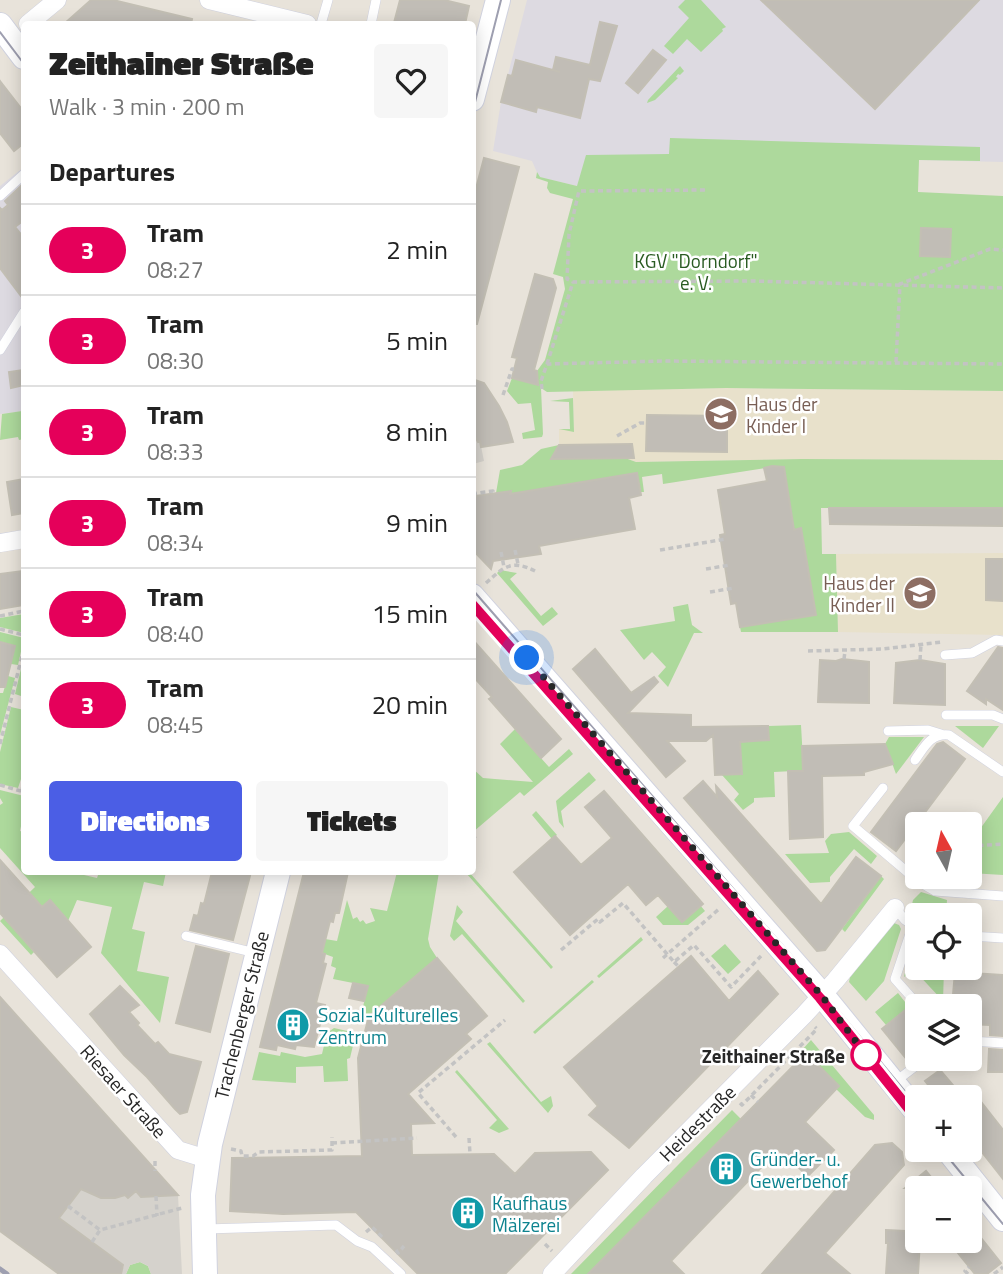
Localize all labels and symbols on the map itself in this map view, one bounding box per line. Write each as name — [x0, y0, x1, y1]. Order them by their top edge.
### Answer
park label: KGV "Dorndorf" e. V. — [634, 246, 758, 297]
place label: Haus der Kinder I — [746, 389, 818, 440]
school or university icon: Haus der Kinder I — [702, 395, 740, 433]
place label: Haus der Kinder II — [823, 568, 895, 619]
school or university icon: Haus der Kinder II — [901, 574, 939, 612]
your location — [509, 640, 544, 675]
north arrow — [905, 812, 982, 889]
street label: Trachenberger Straße — [206, 928, 276, 1102]
place label: Sozial-Kulturelles Zentrum — [318, 1000, 458, 1051]
building icon: Sozial-Kulturelles Zentrum — [274, 1006, 312, 1044]
street label: Riesaer Straße — [74, 1038, 174, 1144]
marker: Zeithainer Straße — [851, 1040, 881, 1070]
place label: Zeithainer Straße — [702, 1041, 845, 1070]
street label: Heidestraße — [652, 1078, 742, 1168]
place label: Gründer- u. Gewerbehof — [750, 1144, 849, 1195]
building icon: Gründer- u. Gewerbehof — [707, 1150, 745, 1188]
place label: Kaufhaus Mälzerei — [492, 1188, 568, 1239]
building icon: Kaufhaus Mälzerei — [449, 1194, 487, 1232]

